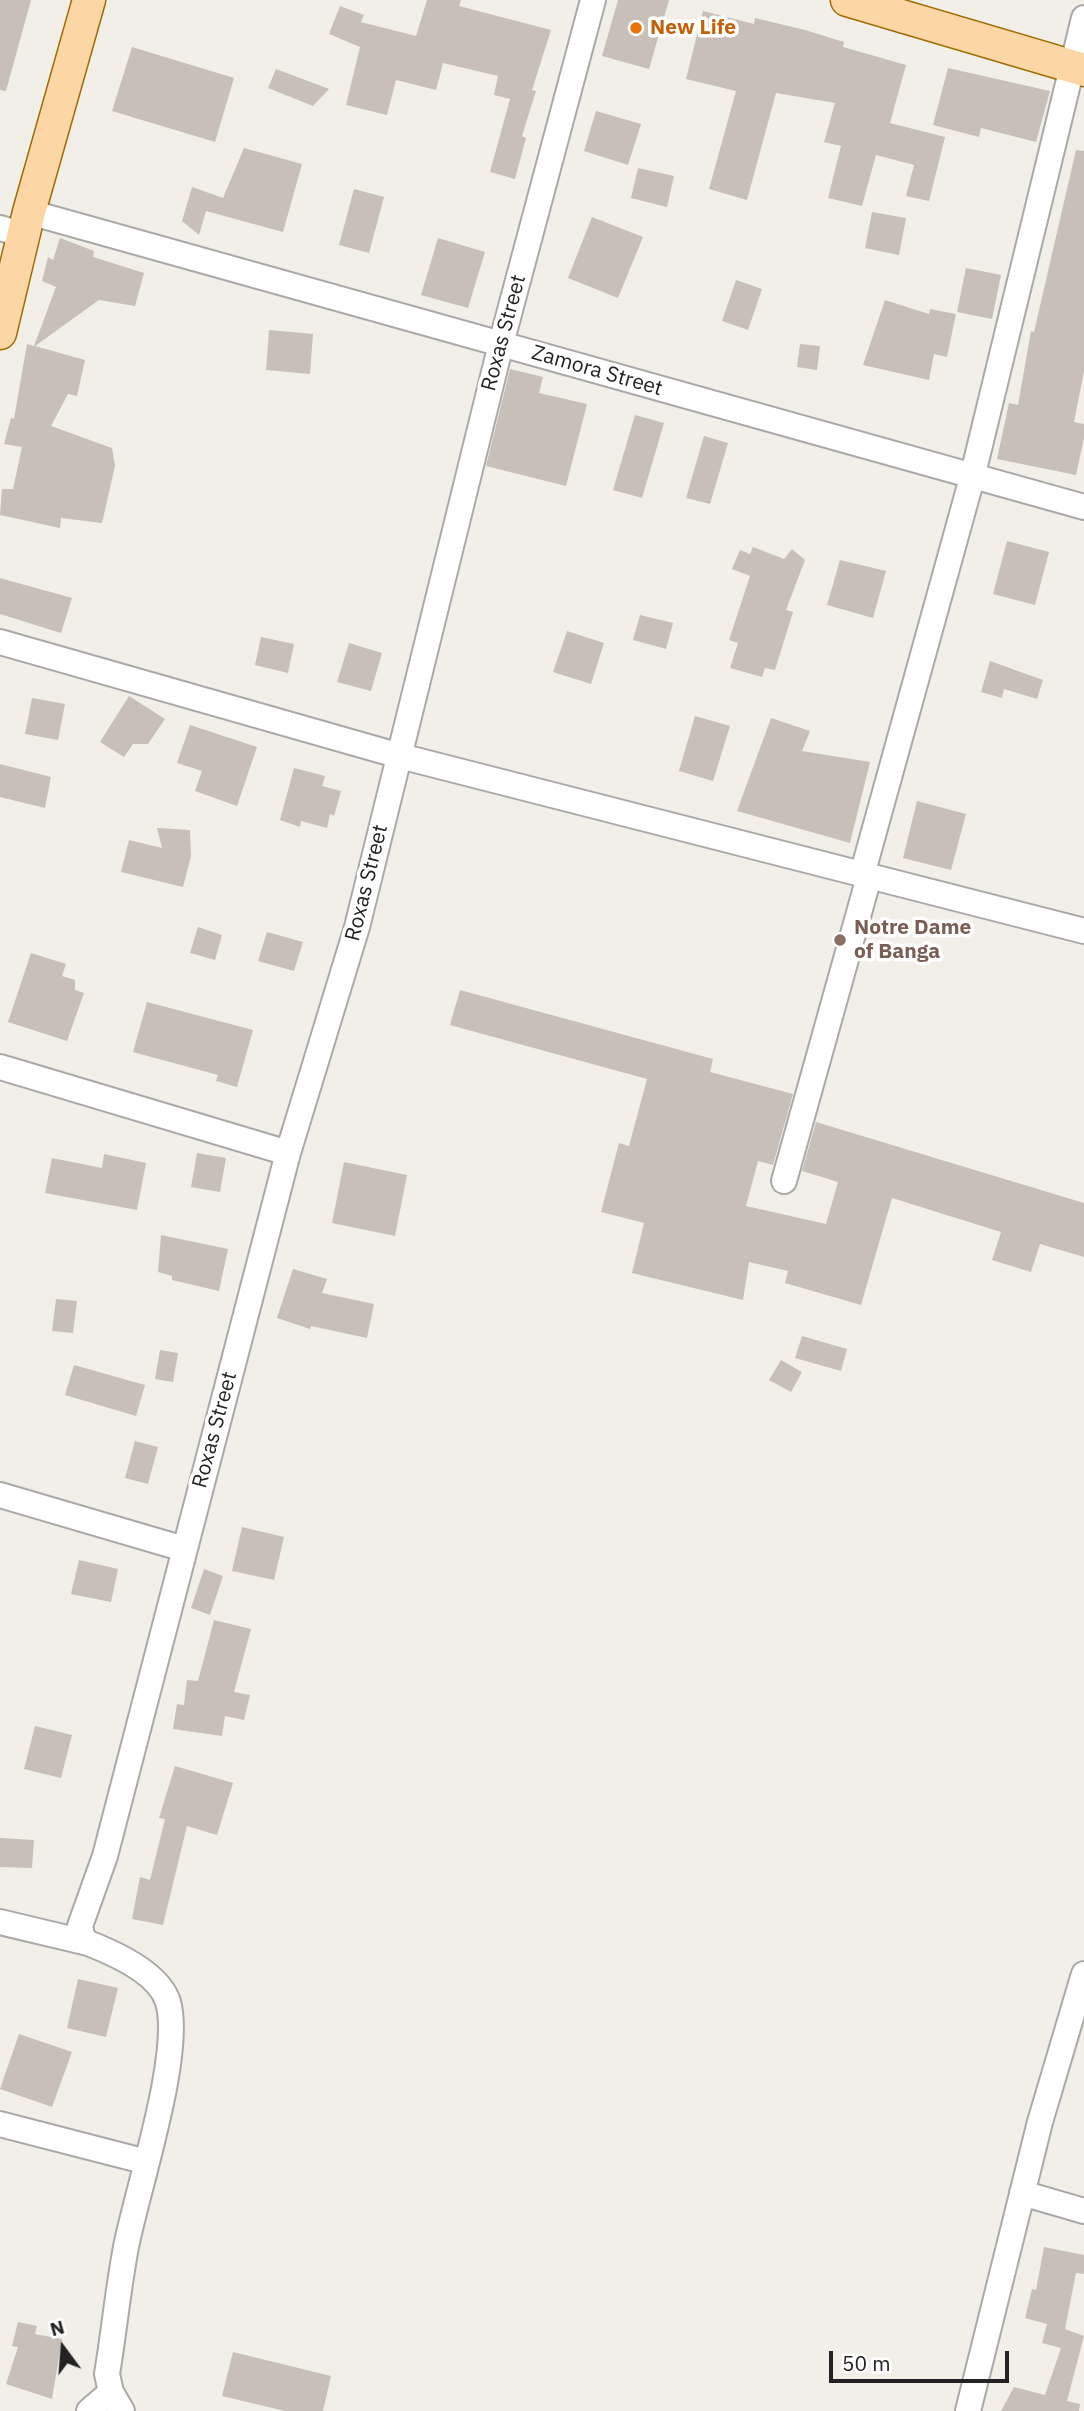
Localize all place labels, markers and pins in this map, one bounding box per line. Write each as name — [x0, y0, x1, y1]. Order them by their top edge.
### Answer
place label: New Life — [650, 15, 736, 41]
marker: New Life — [628, 20, 644, 36]
place label: Notre Dame of Banga — [854, 915, 971, 965]
marker: Notre Dame of Banga — [832, 932, 848, 948]

